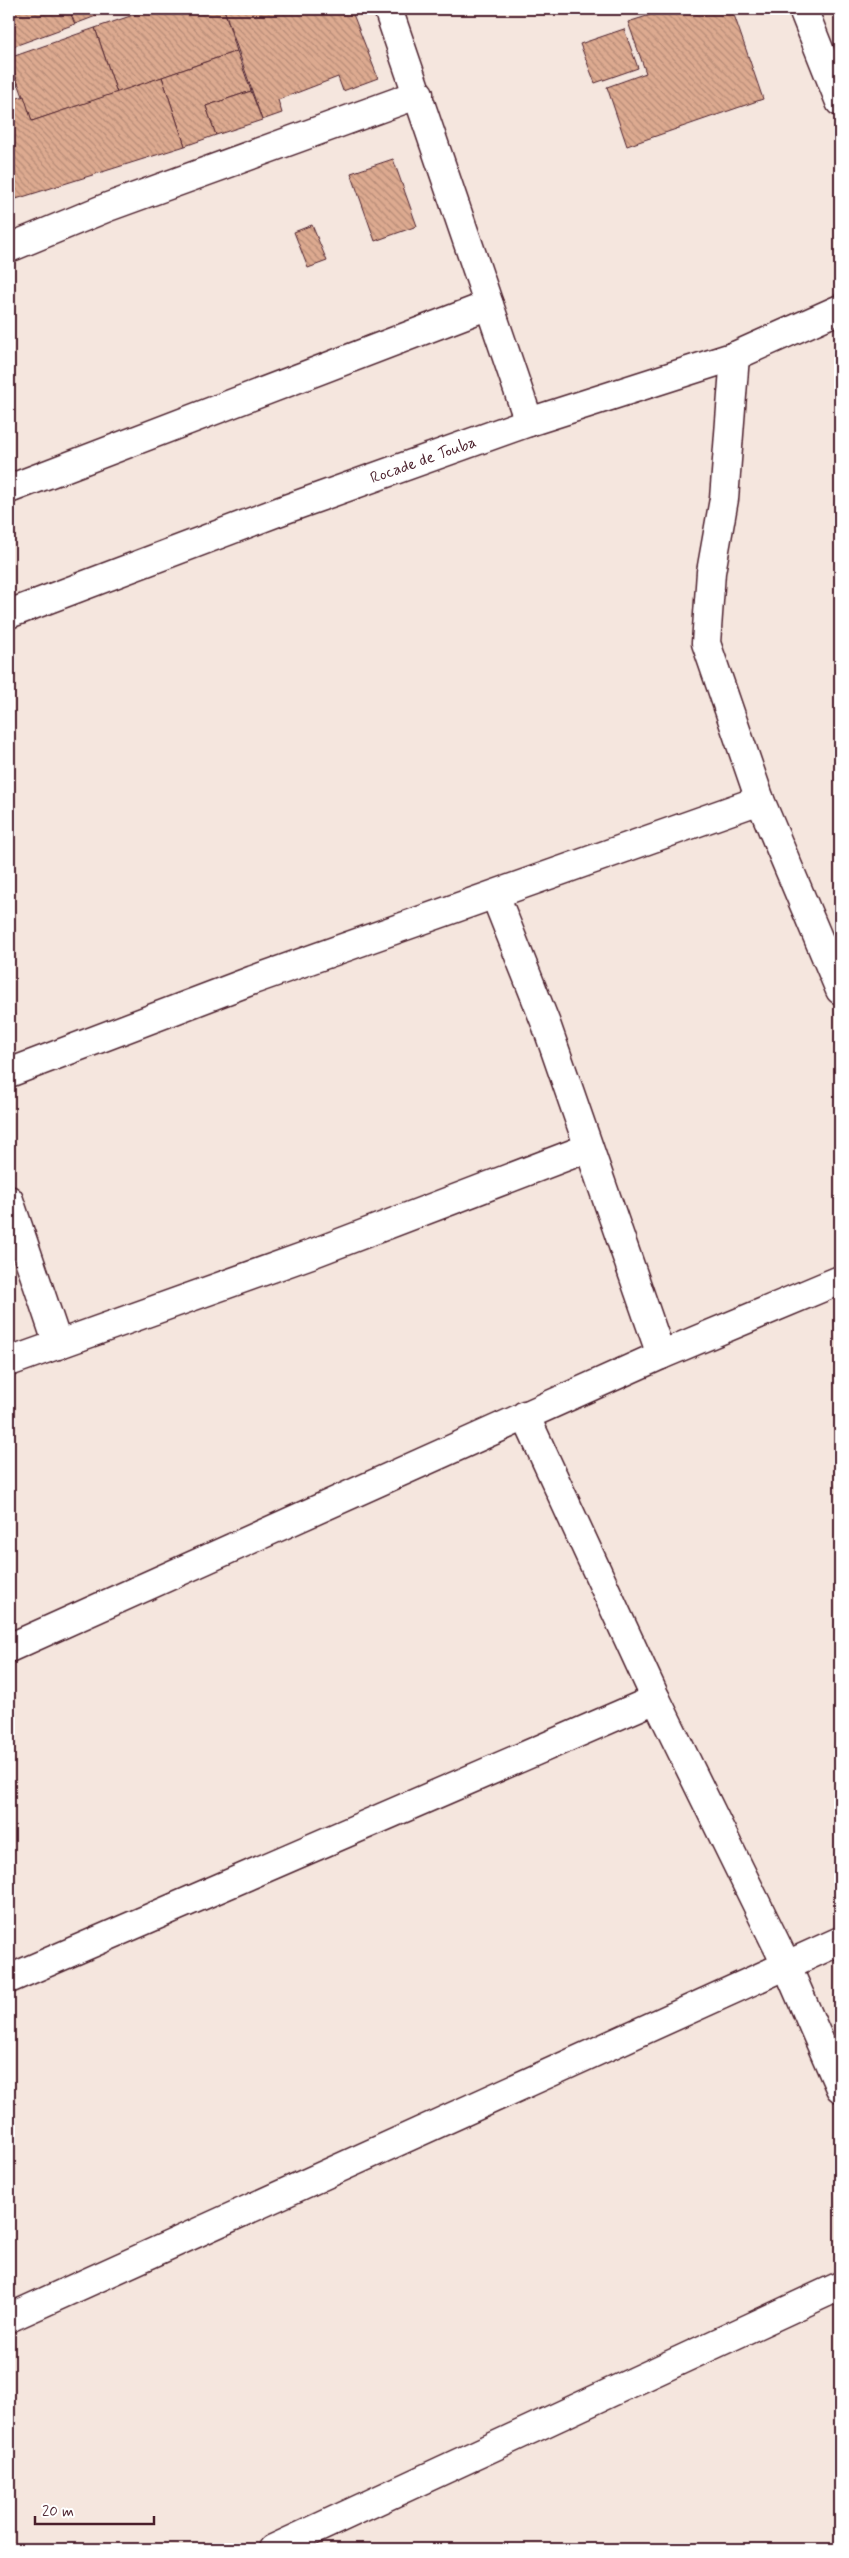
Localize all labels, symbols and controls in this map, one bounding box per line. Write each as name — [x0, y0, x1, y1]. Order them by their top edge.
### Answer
street label: Rocade de Touba — [367, 431, 479, 488]
scale bar — [35, 2493, 154, 2525]
text: 20 m — [42, 2502, 74, 2522]

